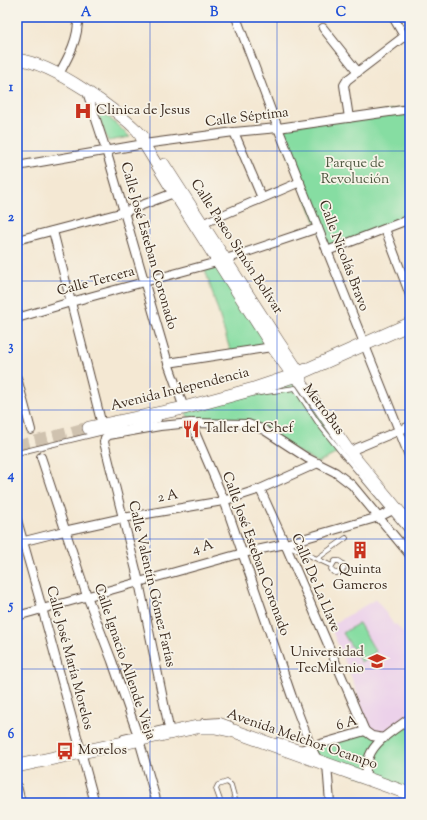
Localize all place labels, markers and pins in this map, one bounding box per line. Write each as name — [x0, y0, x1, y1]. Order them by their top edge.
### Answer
hospital icon: Clinica de Jesus — [73, 101, 93, 121]
place label: Clinica de Jesus — [96, 101, 190, 121]
restaurant icon: Taller del Chef — [181, 419, 201, 439]
place label: Taller del Chef — [204, 419, 295, 439]
building icon: Quinta Gameros — [350, 540, 370, 560]
place label: Quinta Gameros — [333, 560, 387, 596]
place label: Universidad TecMilenio — [290, 643, 364, 679]
school or university icon: Universidad TecMilenio — [367, 651, 387, 671]
bus stop icon: Morelos — [55, 741, 75, 761]
place label: Morelos — [78, 741, 127, 761]

